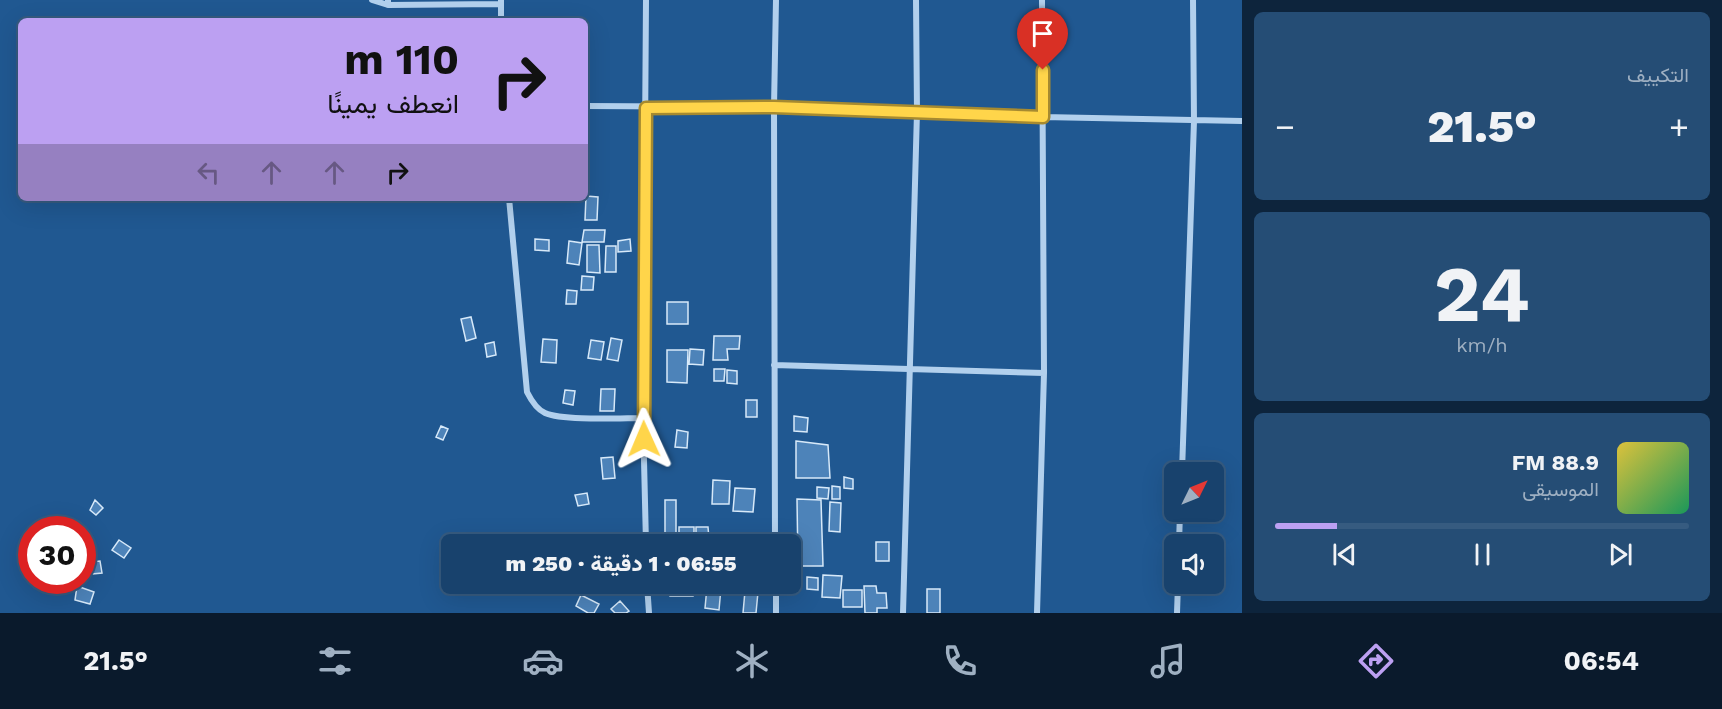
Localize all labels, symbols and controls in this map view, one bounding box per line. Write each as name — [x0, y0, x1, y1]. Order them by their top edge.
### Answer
pin — [1017, 8, 1068, 70]
icon: arrive — [1026, 17, 1059, 50]
text: 110 m — [344, 35, 459, 84]
icon: right — [480, 42, 558, 120]
text: التكييف — [1627, 63, 1689, 87]
text: انعطف يمينًا — [327, 88, 459, 120]
text: 21.5° — [1427, 100, 1537, 153]
text: − — [1275, 107, 1295, 146]
text: + — [1669, 107, 1689, 146]
icon: left — [192, 156, 225, 189]
icon: ahead — [255, 156, 288, 189]
icon: ahead — [318, 156, 351, 189]
icon: right — [381, 156, 414, 189]
text: 24 — [1434, 248, 1530, 340]
text: km/h — [1456, 333, 1508, 357]
position arrow — [612, 407, 676, 471]
text: 88.9 FM — [1512, 450, 1599, 475]
north arrow — [1164, 462, 1224, 522]
map controls — [1164, 462, 1224, 594]
text: الموسيقى — [1522, 477, 1599, 501]
speed limit sign: 30 — [18, 516, 96, 594]
button: sound — [1164, 534, 1224, 594]
icon: previous — [1328, 538, 1361, 571]
icon: pause — [1466, 538, 1499, 571]
icon: next — [1604, 538, 1637, 571]
text: 06:55 · 1 دقيقة · 250 m — [505, 551, 737, 576]
icon: filters — [314, 640, 356, 682]
icon: car — [522, 640, 564, 682]
icon: climate — [731, 640, 773, 682]
icon: phone — [939, 640, 981, 682]
icon: music — [1147, 640, 1189, 682]
icon: directions — [1355, 640, 1397, 682]
text: 21.5° — [83, 645, 148, 677]
text: 06:54 — [1564, 645, 1639, 677]

